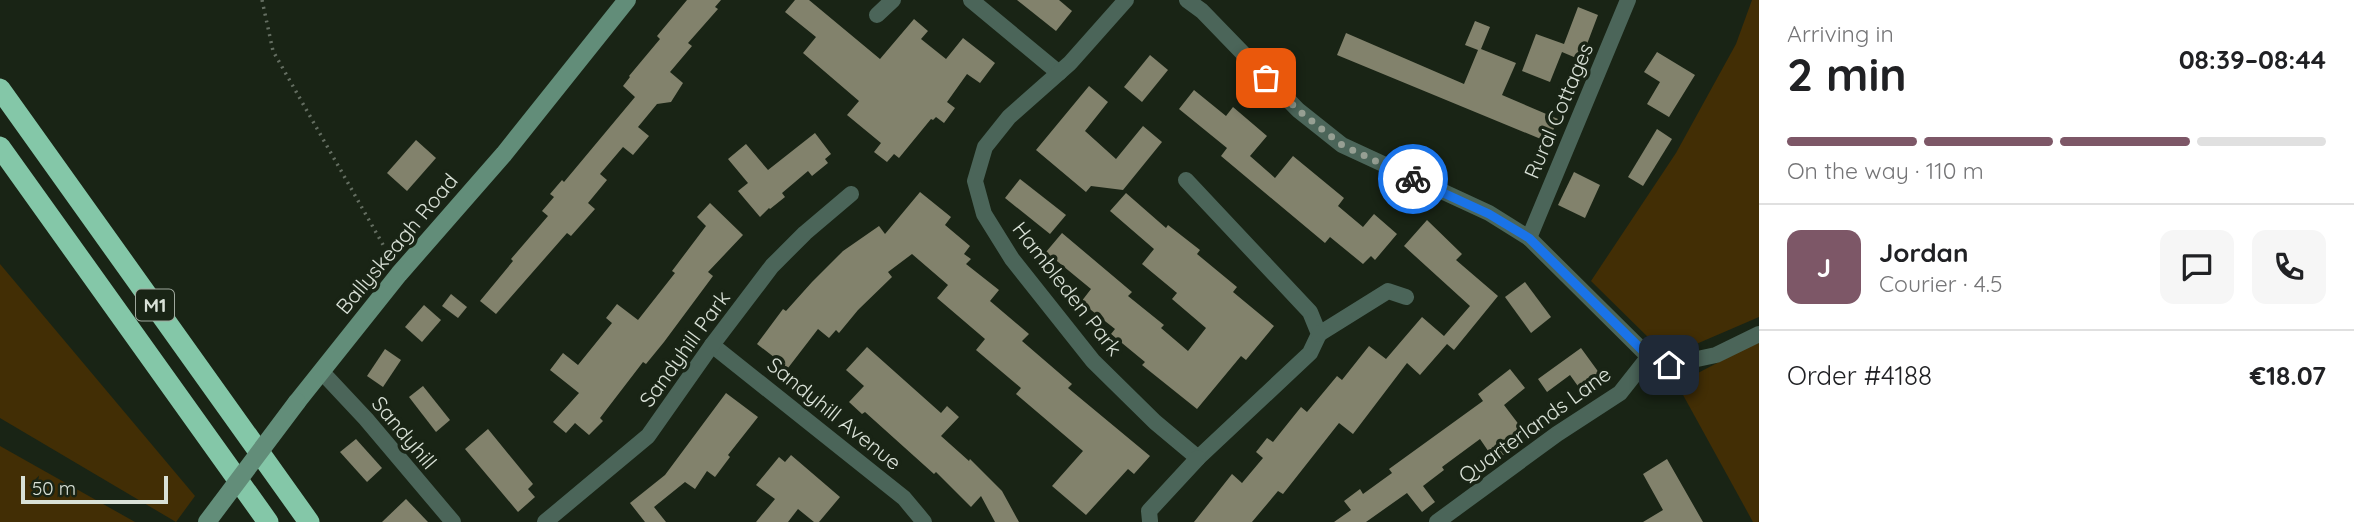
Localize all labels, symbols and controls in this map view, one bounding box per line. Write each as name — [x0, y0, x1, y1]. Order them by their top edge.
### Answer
text: Arriving in — [1787, 19, 1894, 48]
street label: Rural Cottages — [1518, 39, 1598, 182]
text: 08:39–08:44 — [2179, 43, 2326, 76]
text: 2 min — [1787, 45, 1907, 103]
pin — [1236, 48, 1296, 108]
icon: bag — [1247, 59, 1285, 97]
courier — [1378, 144, 1448, 214]
text: On the way · 110 m — [1787, 156, 1984, 185]
icon: bike — [1394, 160, 1432, 198]
street label: Ballyskeagh Road — [330, 168, 463, 319]
street label: Hambleden Park — [1007, 216, 1128, 361]
button: chat — [2160, 230, 2234, 304]
button: phone — [2252, 230, 2326, 304]
text: Jordan — [1879, 236, 1968, 269]
text: J — [1817, 251, 1831, 284]
text: Courier · 4.5 — [1879, 269, 2003, 298]
street label: Sandyhill Park — [633, 285, 735, 412]
road number: M1 — [136, 290, 174, 320]
pin — [1639, 335, 1699, 395]
icon: home — [1650, 346, 1688, 384]
street label: Sandyhill Avenue — [762, 351, 907, 475]
text: Order #4188 — [1787, 359, 1932, 392]
text: €18.07 — [2250, 359, 2326, 392]
street label: Quarterlands Lane — [1453, 360, 1616, 488]
street label: Sandyhill — [367, 391, 443, 474]
scale bar — [21, 473, 168, 505]
text: 50 m — [32, 476, 76, 500]

